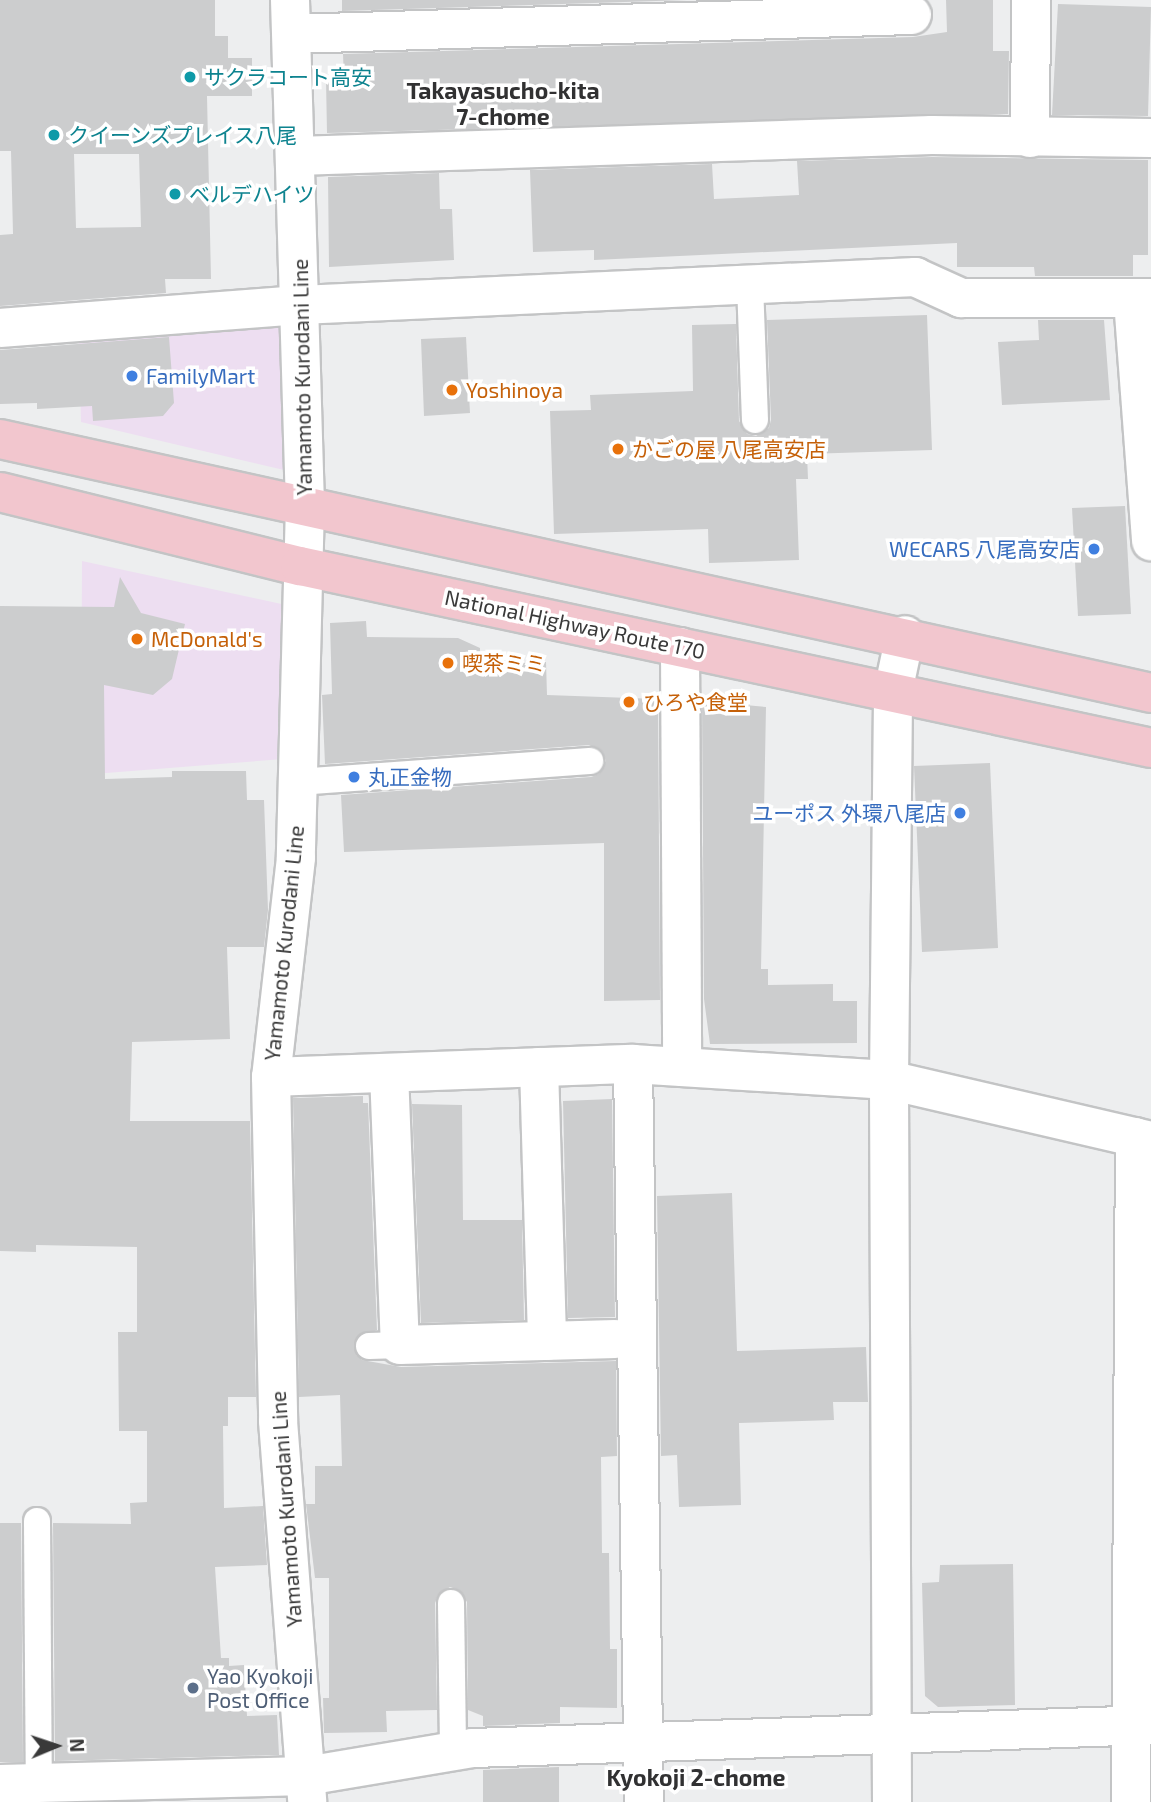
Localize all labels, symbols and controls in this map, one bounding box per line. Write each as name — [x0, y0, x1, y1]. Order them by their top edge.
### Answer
place label: サクラコート高安 — [204, 64, 372, 90]
marker: サクラコート高安 — [182, 69, 198, 85]
district label: Takayasucho-kita 7-chome — [407, 76, 599, 130]
place label: クイーンズプレイス八尾 — [68, 122, 299, 148]
marker: クイーンズプレイス八尾 — [46, 127, 62, 143]
place label: ベルデハイツ — [189, 181, 315, 207]
marker: ベルデハイツ — [167, 186, 183, 202]
street label: Yamamoto Kurodani Line — [287, 258, 317, 496]
place label: FamilyMart — [146, 363, 255, 389]
marker: FamilyMart — [124, 368, 140, 384]
place label: Yoshinoya — [466, 377, 563, 403]
marker: Yoshinoya — [444, 382, 460, 398]
place label: かごの屋 八尾高安店 — [632, 436, 826, 462]
marker: かごの屋 八尾高安店 — [610, 441, 626, 457]
place label: WECARS 八尾高安店 — [889, 536, 1080, 562]
marker: WECARS 八尾高安店 — [1086, 541, 1102, 557]
street label: National Highway Route 170 — [442, 584, 708, 664]
place label: McDonald's — [151, 626, 263, 652]
marker: McDonald's — [129, 631, 145, 647]
place label: 喫茶ミミ — [462, 650, 546, 676]
marker: 喫茶ミミ — [440, 655, 456, 671]
place label: ひろや食堂 — [643, 689, 748, 715]
marker: ひろや食堂 — [621, 694, 637, 710]
place label: 丸正金物 — [368, 764, 452, 790]
marker: 丸正金物 — [346, 769, 362, 785]
place label: ユーポス 外環八尾店 — [752, 800, 946, 826]
marker: ユーポス 外環八尾店 — [952, 805, 968, 821]
street label: Yamamoto Kurodani Line — [259, 824, 309, 1062]
street label: Yamamoto Kurodani Line — [265, 1390, 307, 1628]
place label: Yao Kyokoji Post Office — [207, 1663, 313, 1713]
marker: Yao Kyokoji Post Office — [185, 1680, 201, 1696]
north arrow — [21, 1711, 91, 1781]
text: N — [66, 1738, 89, 1753]
district label: Kyokoji 2-chome — [606, 1763, 786, 1791]

